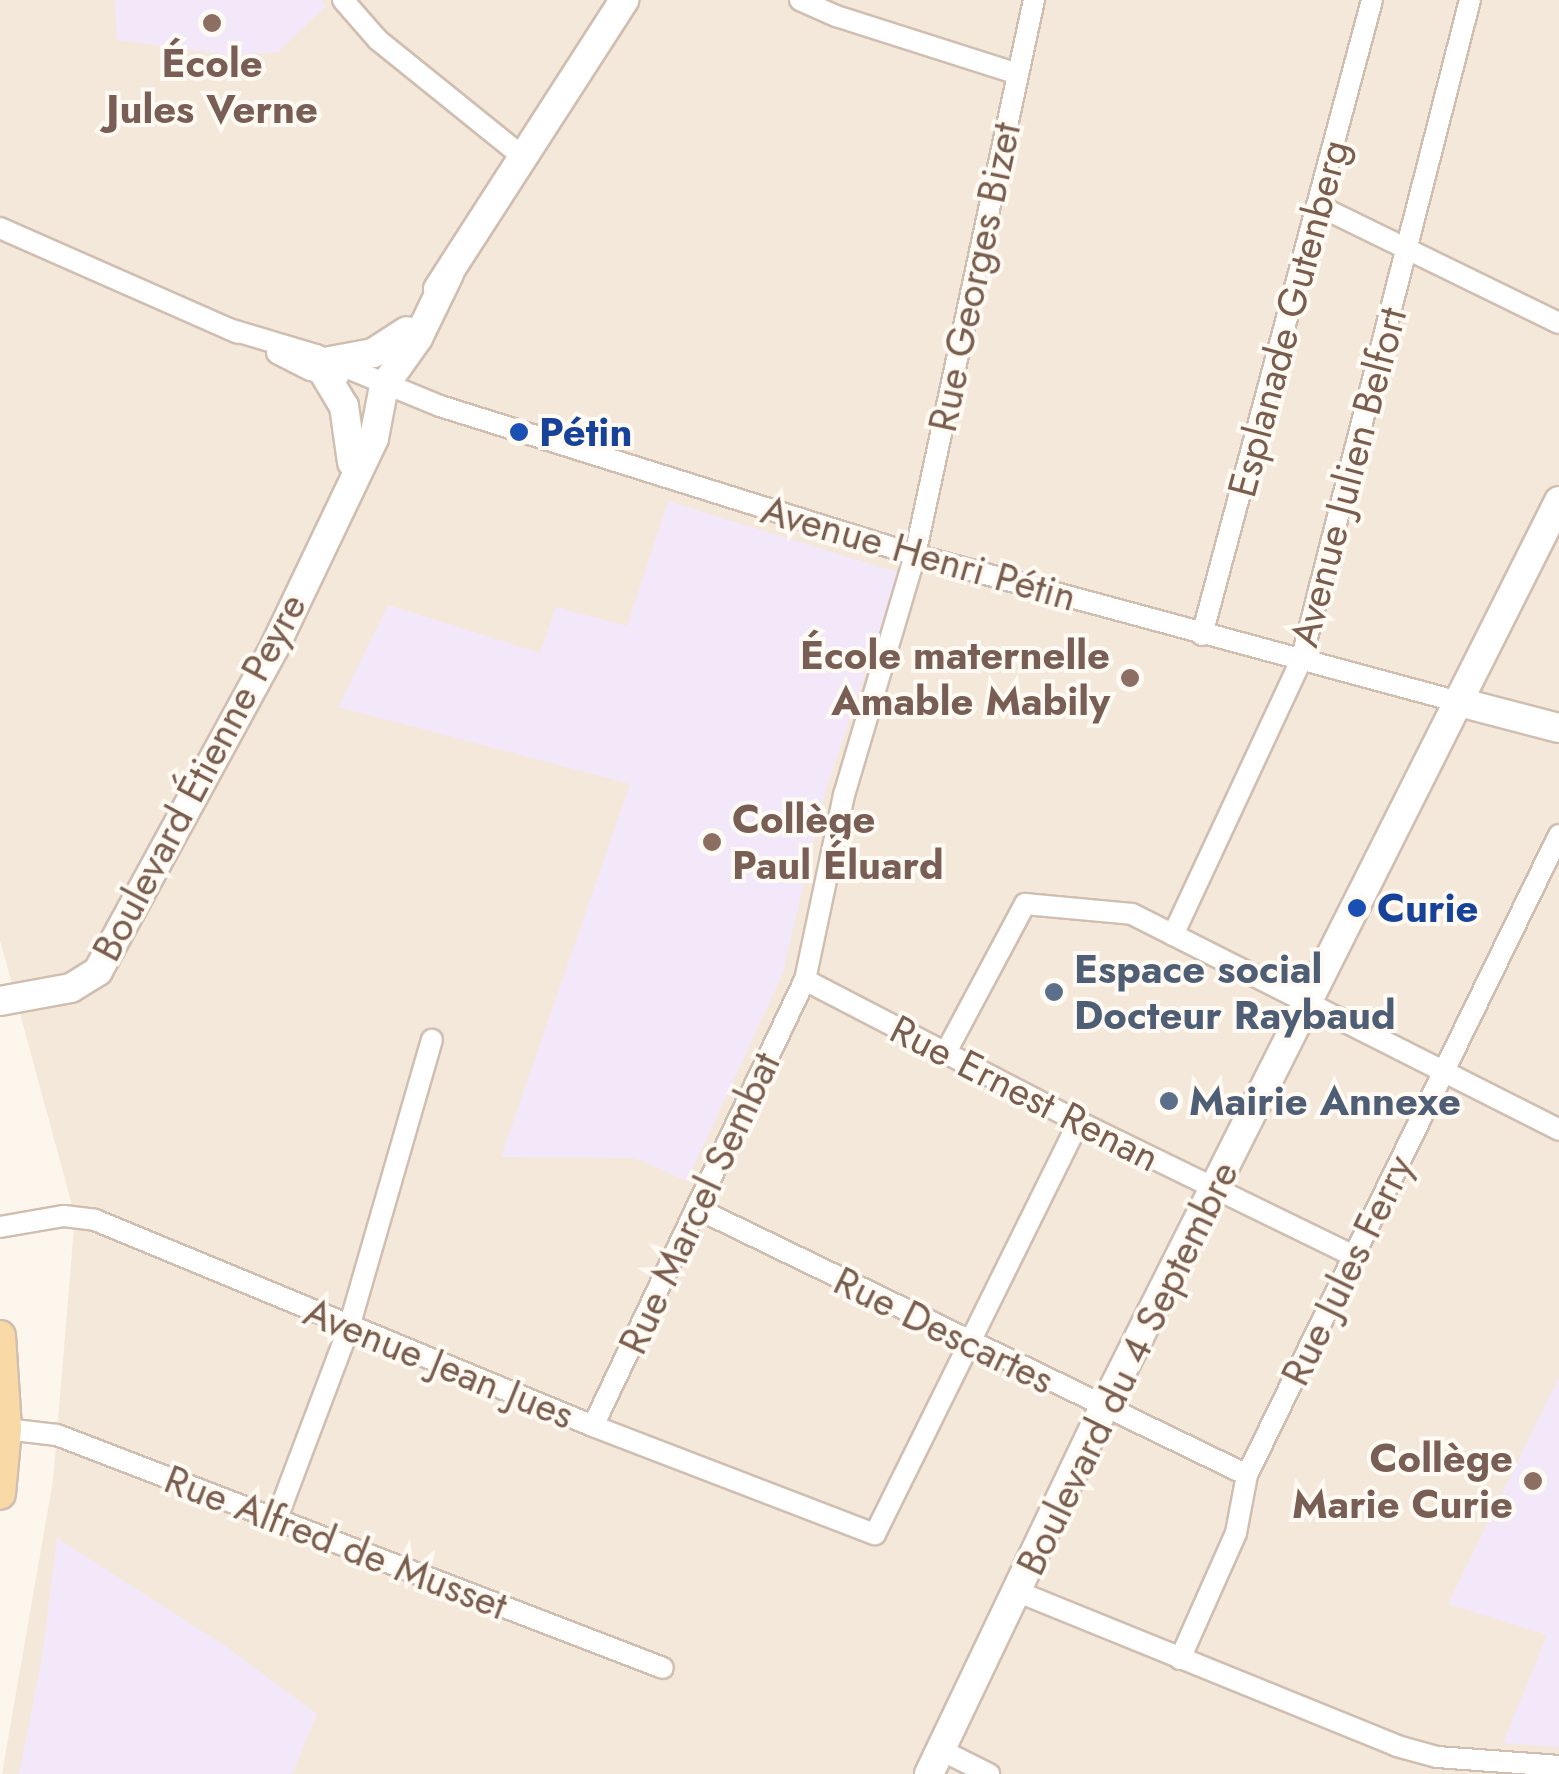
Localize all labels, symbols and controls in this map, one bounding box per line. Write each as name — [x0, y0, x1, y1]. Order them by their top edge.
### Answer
marker: École Jules Verne — [201, 12, 223, 34]
place label: École Jules Verne — [106, 39, 318, 133]
street label: Rue Georges Bizet — [918, 118, 1030, 436]
street label: Esplanade Gutenberg — [1217, 134, 1359, 502]
street label: Avenue Julien Belfort — [1280, 302, 1416, 652]
place label: Pétin — [539, 408, 632, 456]
marker: Pétin — [508, 421, 530, 443]
street label: Avenue Henri Pétin — [756, 485, 1082, 621]
street label: Boulevard Étienne Peyre — [82, 585, 316, 969]
place label: École maternelle Amable Mabily — [800, 631, 1110, 725]
marker: École maternelle Amable Mabily — [1119, 667, 1141, 689]
place label: Collège Paul Éluard — [732, 795, 944, 889]
marker: Collège Paul Éluard — [701, 831, 723, 853]
place label: Curie — [1377, 884, 1478, 932]
marker: Curie — [1346, 897, 1368, 919]
place label: Espace social Docteur Raybaud — [1074, 945, 1396, 1039]
marker: Espace social Docteur Raybaud — [1043, 981, 1065, 1003]
street label: Rue Ernest Renan — [883, 1005, 1167, 1181]
street label: Rue Marcel Sembat — [608, 1045, 790, 1361]
place label: Mairie Annexe — [1189, 1077, 1461, 1125]
marker: Mairie Annexe — [1158, 1090, 1180, 1112]
street label: Rue Jules Ferry — [1271, 1147, 1423, 1393]
street label: Boulevard du 4 Septembre — [1006, 1153, 1248, 1583]
street label: Rue Descartes — [826, 1256, 1062, 1404]
street label: Avenue Jean Jues — [297, 1287, 581, 1439]
place label: Collège Marie Curie — [1292, 1434, 1513, 1528]
street label: Rue Alfred de Musset — [158, 1455, 514, 1629]
marker: Collège Marie Curie — [1522, 1470, 1544, 1492]

